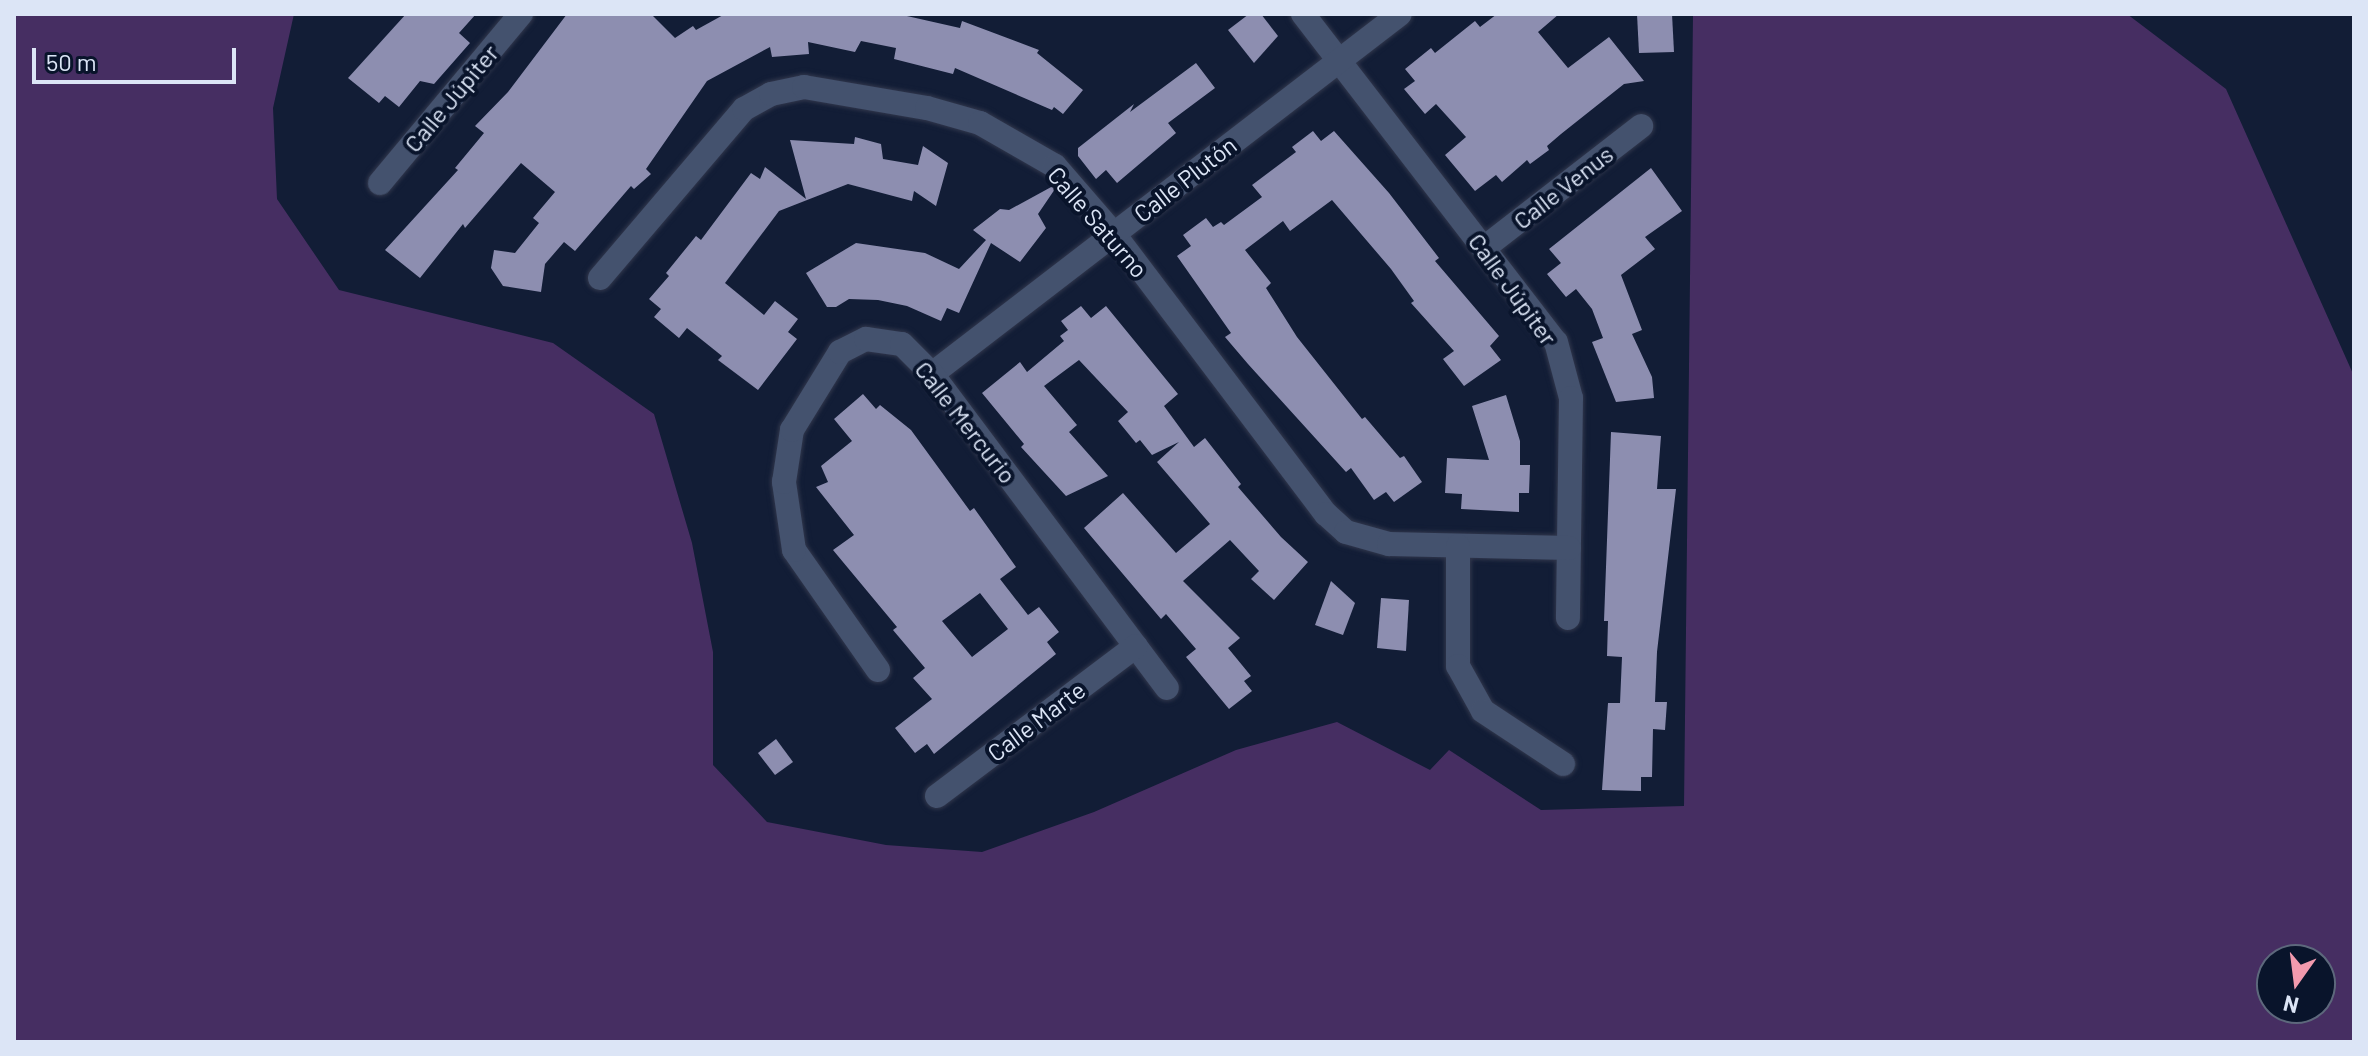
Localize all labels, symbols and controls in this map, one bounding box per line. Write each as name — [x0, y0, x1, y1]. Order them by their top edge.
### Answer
scale bar — [36, 32, 240, 82]
street label: Calle Júpiter — [398, 38, 504, 158]
text: 50 m — [46, 47, 97, 76]
street label: Calle Plutón — [1128, 130, 1242, 228]
street label: Calle Venus — [1507, 139, 1619, 235]
street label: Calle Saturno — [1042, 161, 1154, 283]
street label: Calle Júpiter — [1463, 227, 1563, 351]
street label: Calle Mercurio — [909, 355, 1023, 489]
street label: Calle Marte — [981, 675, 1091, 767]
north arrow — [2256, 944, 2336, 1024]
text: N — [2280, 991, 2301, 1020]

